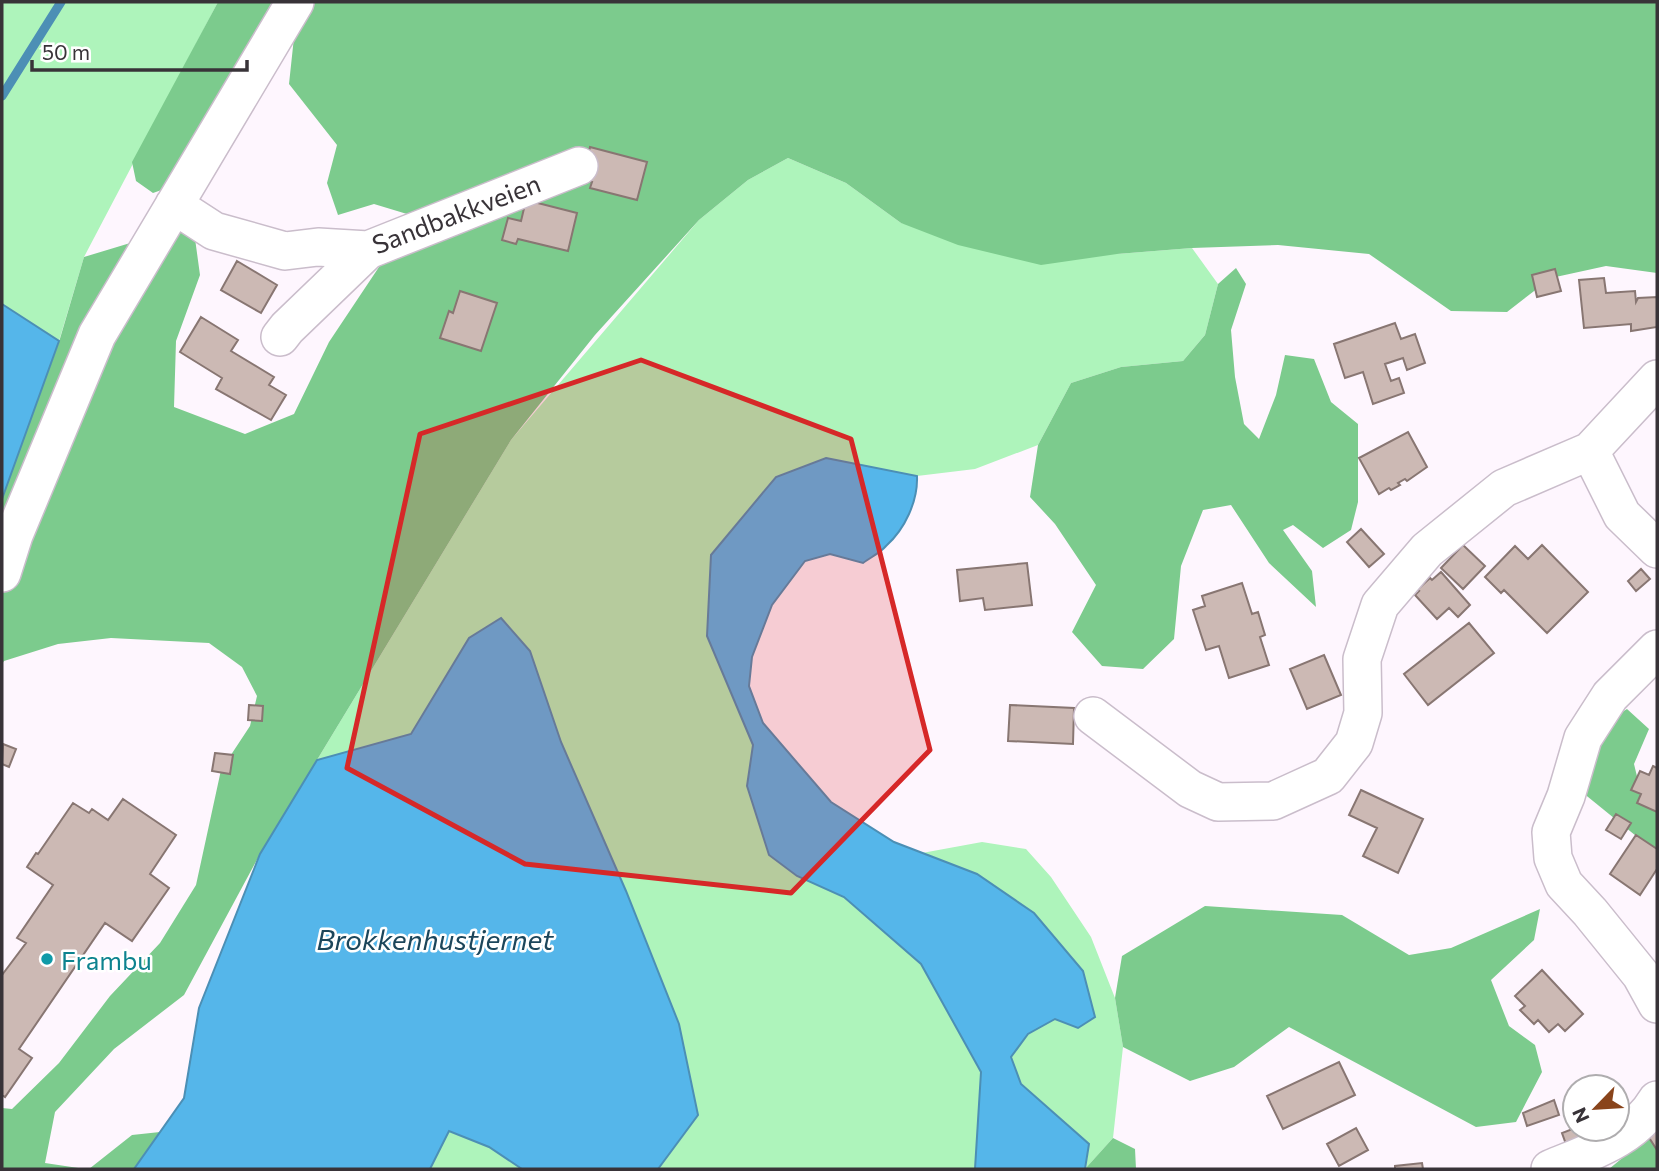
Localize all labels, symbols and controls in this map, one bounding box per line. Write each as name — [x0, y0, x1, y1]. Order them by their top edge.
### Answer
scale bar — [32, 28, 247, 72]
text: 50 m — [42, 39, 90, 64]
street label: Sandbakkveien — [367, 167, 545, 259]
water label: Brokkenhustjernet — [316, 922, 554, 956]
place label: Frambu — [61, 944, 152, 975]
marker: Frambu — [39, 951, 55, 967]
north arrow — [1561, 1073, 1631, 1143]
text: N — [1567, 1104, 1594, 1127]

